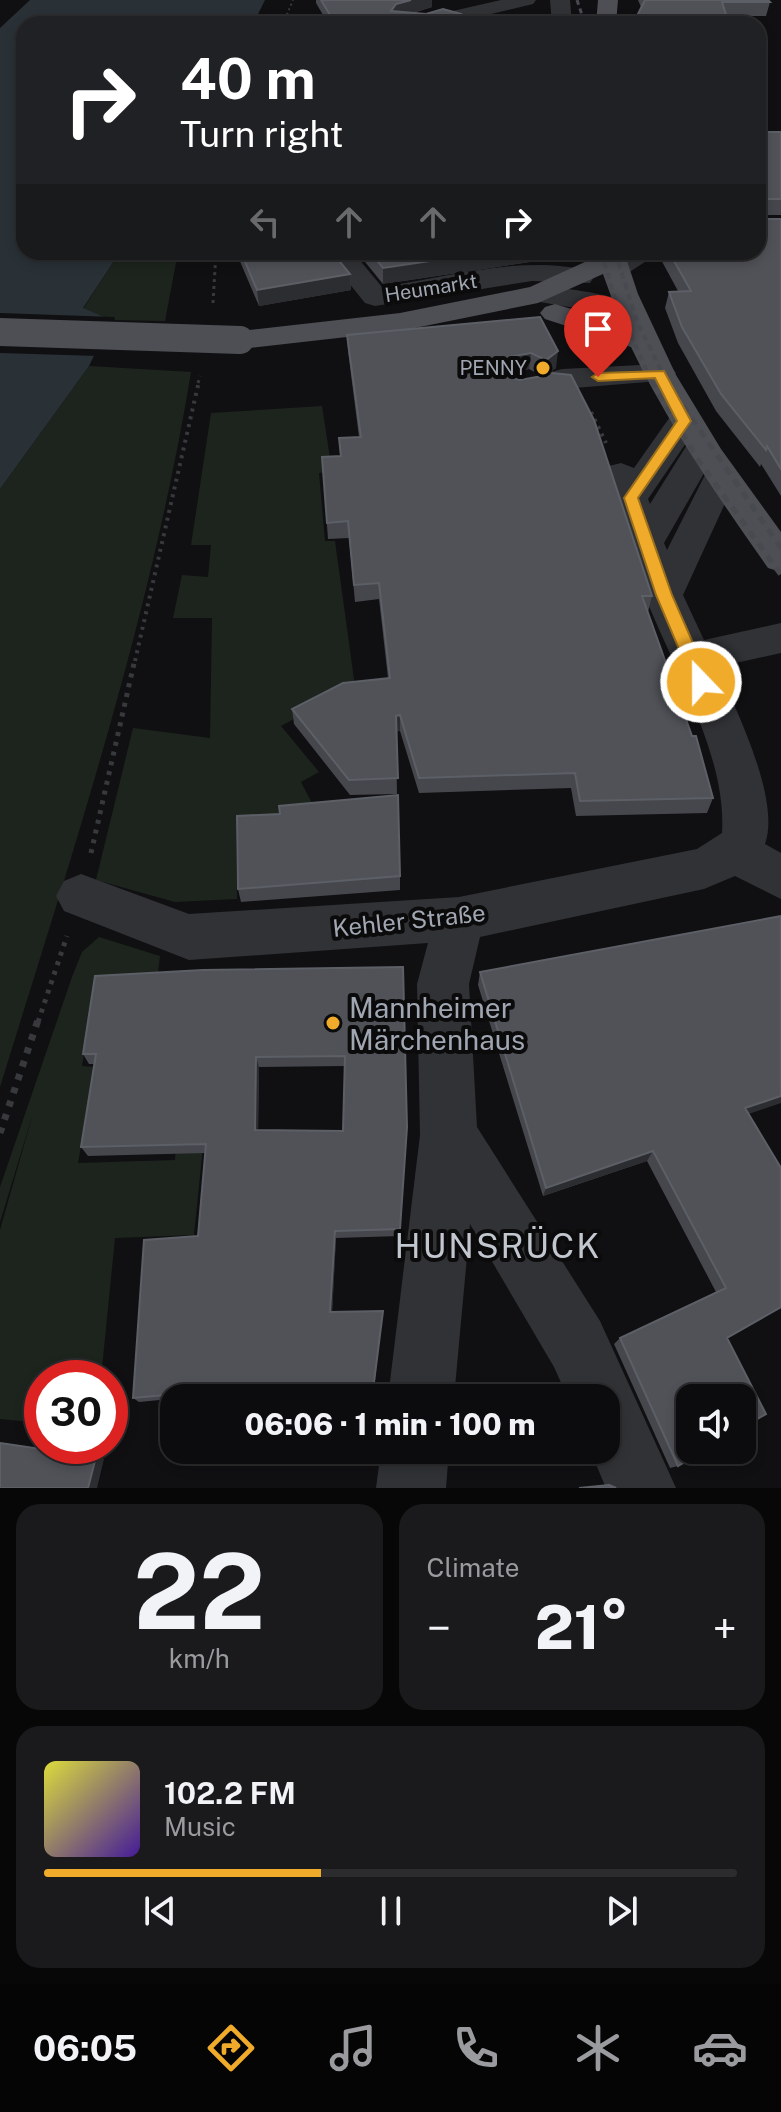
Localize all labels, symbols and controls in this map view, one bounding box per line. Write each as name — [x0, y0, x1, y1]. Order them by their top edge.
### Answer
text: 40 m — [180, 46, 316, 112]
icon: right — [48, 48, 152, 152]
text: Turn right — [180, 113, 343, 155]
icon: left — [243, 200, 287, 244]
icon: ahead — [327, 200, 371, 244]
icon: ahead — [411, 200, 455, 244]
icon: right — [495, 200, 539, 244]
street label: Heumarkt — [383, 269, 479, 307]
pin — [564, 295, 632, 377]
icon: arrive — [576, 307, 620, 351]
place label: PENNY — [459, 356, 527, 380]
marker: PENNY — [534, 359, 552, 377]
position arrow — [659, 640, 743, 724]
street label: Kehler Straße — [331, 898, 487, 942]
place label: Mannheimer Märchenhaus — [349, 991, 525, 1056]
marker: Mannheimer Märchenhaus — [324, 1014, 342, 1032]
district label: HUNSRÜCK — [395, 1225, 601, 1266]
speed limit sign: 30 — [24, 1360, 128, 1464]
map controls — [676, 1384, 756, 1464]
button: sound — [676, 1384, 756, 1464]
text: 06:06 · 1 min · 100 m — [244, 1406, 536, 1442]
text: 22 — [133, 1530, 265, 1652]
text: Climate — [427, 1552, 520, 1583]
text: 21° — [535, 1592, 629, 1663]
text: − — [427, 1602, 451, 1654]
text: + — [713, 1602, 737, 1654]
text: km/h — [169, 1643, 230, 1674]
text: 102.2 FM — [164, 1775, 296, 1811]
text: Music — [164, 1811, 236, 1842]
icon: previous — [138, 1889, 182, 1933]
icon: pause — [369, 1889, 413, 1933]
icon: next — [600, 1889, 644, 1933]
icon: directions — [203, 2020, 259, 2076]
icon: music — [325, 2020, 381, 2076]
icon: phone — [448, 2020, 504, 2076]
icon: climate — [570, 2020, 626, 2076]
icon: car — [692, 2020, 748, 2076]
text: 06:05 — [33, 2027, 137, 2069]

